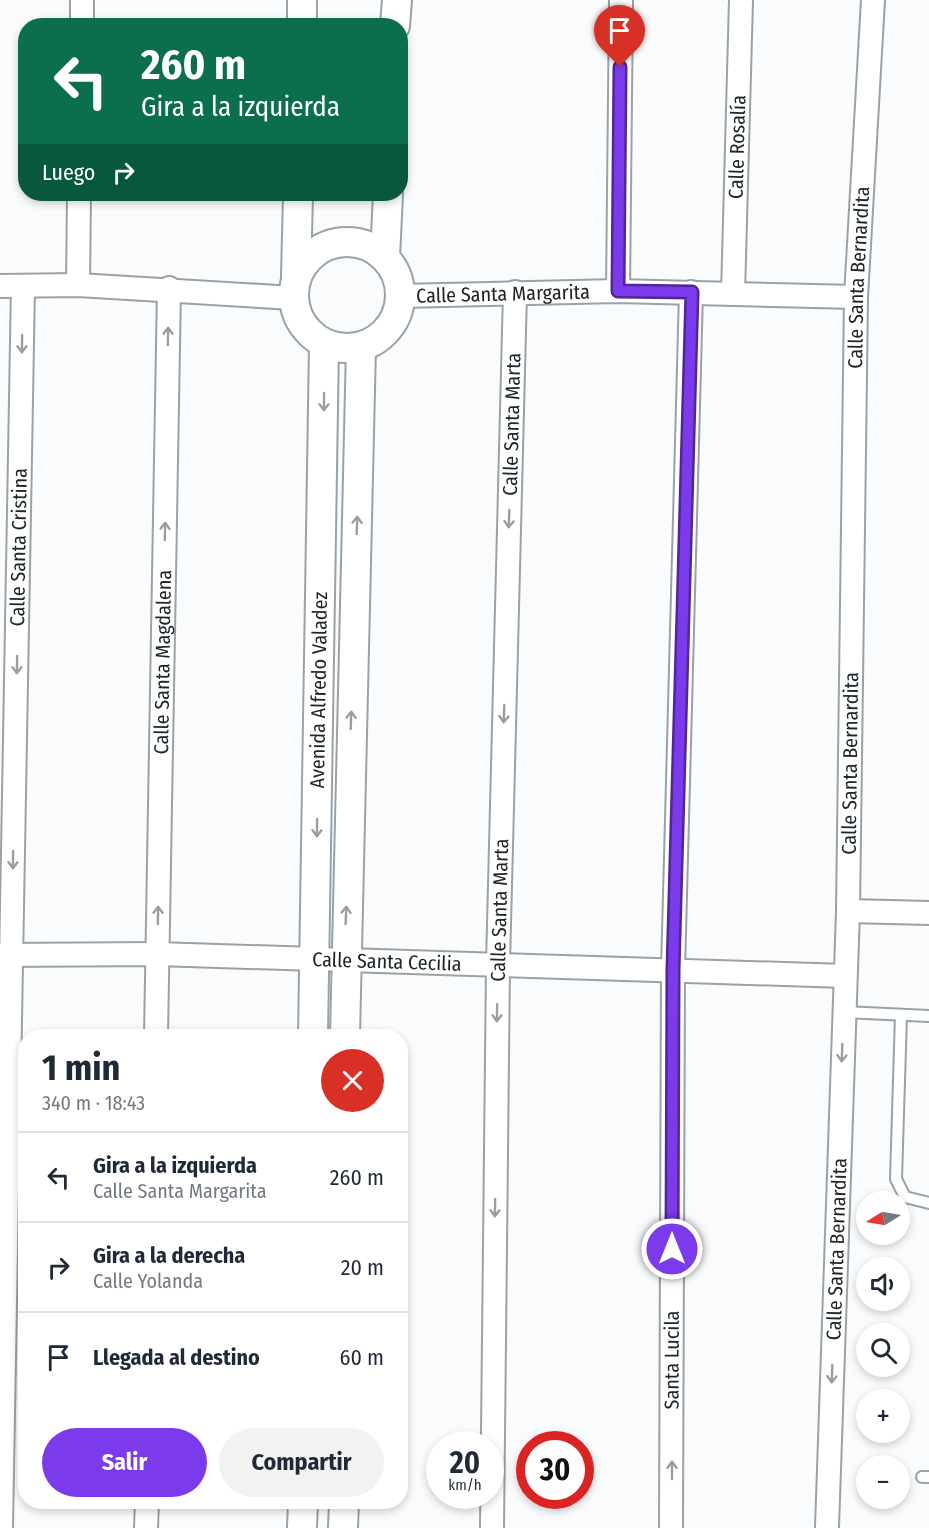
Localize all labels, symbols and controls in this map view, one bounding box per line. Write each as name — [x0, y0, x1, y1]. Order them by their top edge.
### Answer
pin — [594, 5, 645, 67]
icon: arrive — [603, 14, 636, 47]
text: 260 m — [141, 40, 246, 90]
icon: left — [42, 42, 120, 120]
text: Gira a la izquierda — [141, 91, 340, 123]
street label: Calle Rosalía — [724, 95, 750, 199]
icon: right — [107, 156, 140, 189]
text: Luego — [42, 159, 95, 186]
street label: Calle Santa Bernardita — [843, 186, 874, 369]
street label: Calle Santa Margarita — [416, 280, 590, 308]
one-way arrow — [162, 327, 174, 347]
one-way arrow — [17, 334, 28, 354]
street label: Calle Santa Marta — [498, 352, 525, 496]
one-way arrow — [318, 392, 329, 412]
street label: Calle Santa Cristina — [5, 468, 32, 626]
one-way arrow — [504, 508, 515, 528]
one-way arrow — [351, 516, 362, 536]
one-way arrow — [159, 522, 170, 542]
street label: Calle Santa Magdalena — [149, 570, 176, 755]
street label: Avenida Alfredo Valadez — [305, 591, 332, 789]
one-way arrow — [11, 655, 22, 675]
street label: Calle Santa Bernardita — [837, 672, 863, 855]
one-way arrow — [498, 703, 510, 723]
one-way arrow — [346, 711, 357, 731]
one-way arrow — [311, 818, 323, 838]
street label: Calle Santa Marta — [486, 838, 513, 982]
one-way arrow — [7, 850, 19, 870]
one-way arrow — [152, 906, 164, 926]
one-way arrow — [340, 906, 352, 926]
street label: Calle Santa Cecilia — [312, 947, 462, 976]
one-way arrow — [491, 1003, 503, 1023]
one-way arrow — [837, 1043, 848, 1063]
text: 1 min — [42, 1046, 120, 1090]
button: close — [321, 1049, 384, 1112]
text: 340 m · 18:43 — [42, 1091, 145, 1115]
text: Gira a la izquierda — [93, 1152, 257, 1179]
street label: Calle Santa Bernardita — [821, 1158, 852, 1341]
icon: left — [42, 1161, 75, 1194]
text: 260 m — [330, 1164, 384, 1191]
text: Calle Santa Margarita — [93, 1179, 267, 1203]
north arrow — [856, 1191, 910, 1245]
map controls — [856, 1191, 910, 1509]
one-way arrow — [489, 1198, 501, 1218]
position arrow — [640, 1217, 704, 1281]
text: Gira a la derecha — [93, 1242, 245, 1269]
icon: right — [42, 1251, 75, 1284]
text: 20 m — [341, 1254, 384, 1281]
button: sound — [856, 1257, 910, 1311]
text: Calle Yolanda — [93, 1269, 203, 1293]
street label: Santa Lucila — [659, 1311, 684, 1409]
button: search — [856, 1323, 910, 1377]
icon: arrive — [42, 1341, 75, 1374]
text: Llegada al destino — [93, 1344, 260, 1371]
text: 60 m — [340, 1344, 384, 1371]
one-way arrow — [826, 1364, 838, 1384]
button: + — [856, 1389, 910, 1443]
button: Salir — [42, 1428, 207, 1497]
button: Compartir — [219, 1428, 384, 1497]
speed limit sign: 30 — [516, 1431, 594, 1509]
text: 20 — [450, 1445, 480, 1481]
button: − — [856, 1455, 910, 1509]
one-way arrow — [666, 1460, 678, 1480]
text: km/h — [448, 1476, 482, 1494]

